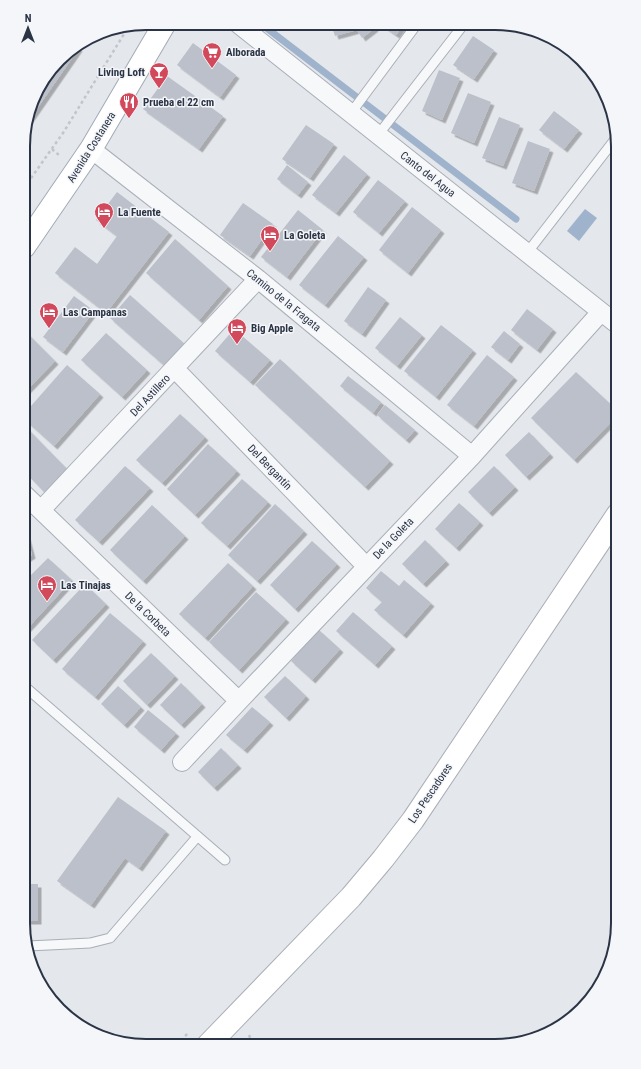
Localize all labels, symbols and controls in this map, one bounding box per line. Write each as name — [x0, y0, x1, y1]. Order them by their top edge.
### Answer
north arrow — [8, 8, 48, 48]
text: N — [25, 12, 32, 25]
supermarket icon: Alborada — [201, 41, 223, 69]
place label: Alborada — [226, 46, 266, 59]
bar icon: Living Loft — [148, 61, 170, 89]
place label: Living Loft — [98, 66, 146, 79]
restaurant icon: Prueba el 22 cm — [118, 91, 140, 119]
place label: Prueba el 22 cm — [143, 96, 214, 109]
street label: Avenida Costanera — [64, 109, 118, 185]
street label: Canto del Agua — [398, 149, 458, 200]
hotel icon: La Fuente — [93, 201, 115, 229]
place label: La Fuente — [118, 206, 161, 219]
hotel icon: La Goleta — [259, 224, 281, 252]
place label: La Goleta — [284, 229, 326, 242]
street label: Camino de la Fragata — [244, 266, 323, 334]
hotel icon: Las Campanas — [38, 301, 60, 329]
place label: Las Campanas — [63, 306, 127, 319]
hotel icon: Big Apple — [226, 317, 248, 345]
place label: Big Apple — [251, 322, 293, 335]
street label: Del Astillero — [128, 371, 173, 419]
street label: Del Bergantín — [245, 442, 294, 493]
street label: De la Goleta — [370, 515, 416, 562]
hotel icon: Las Tinajas — [36, 574, 58, 602]
place label: Las Tinajas — [61, 579, 111, 592]
street label: De la Corbeta — [122, 589, 173, 639]
street label: Los Pescadores — [406, 761, 455, 826]

